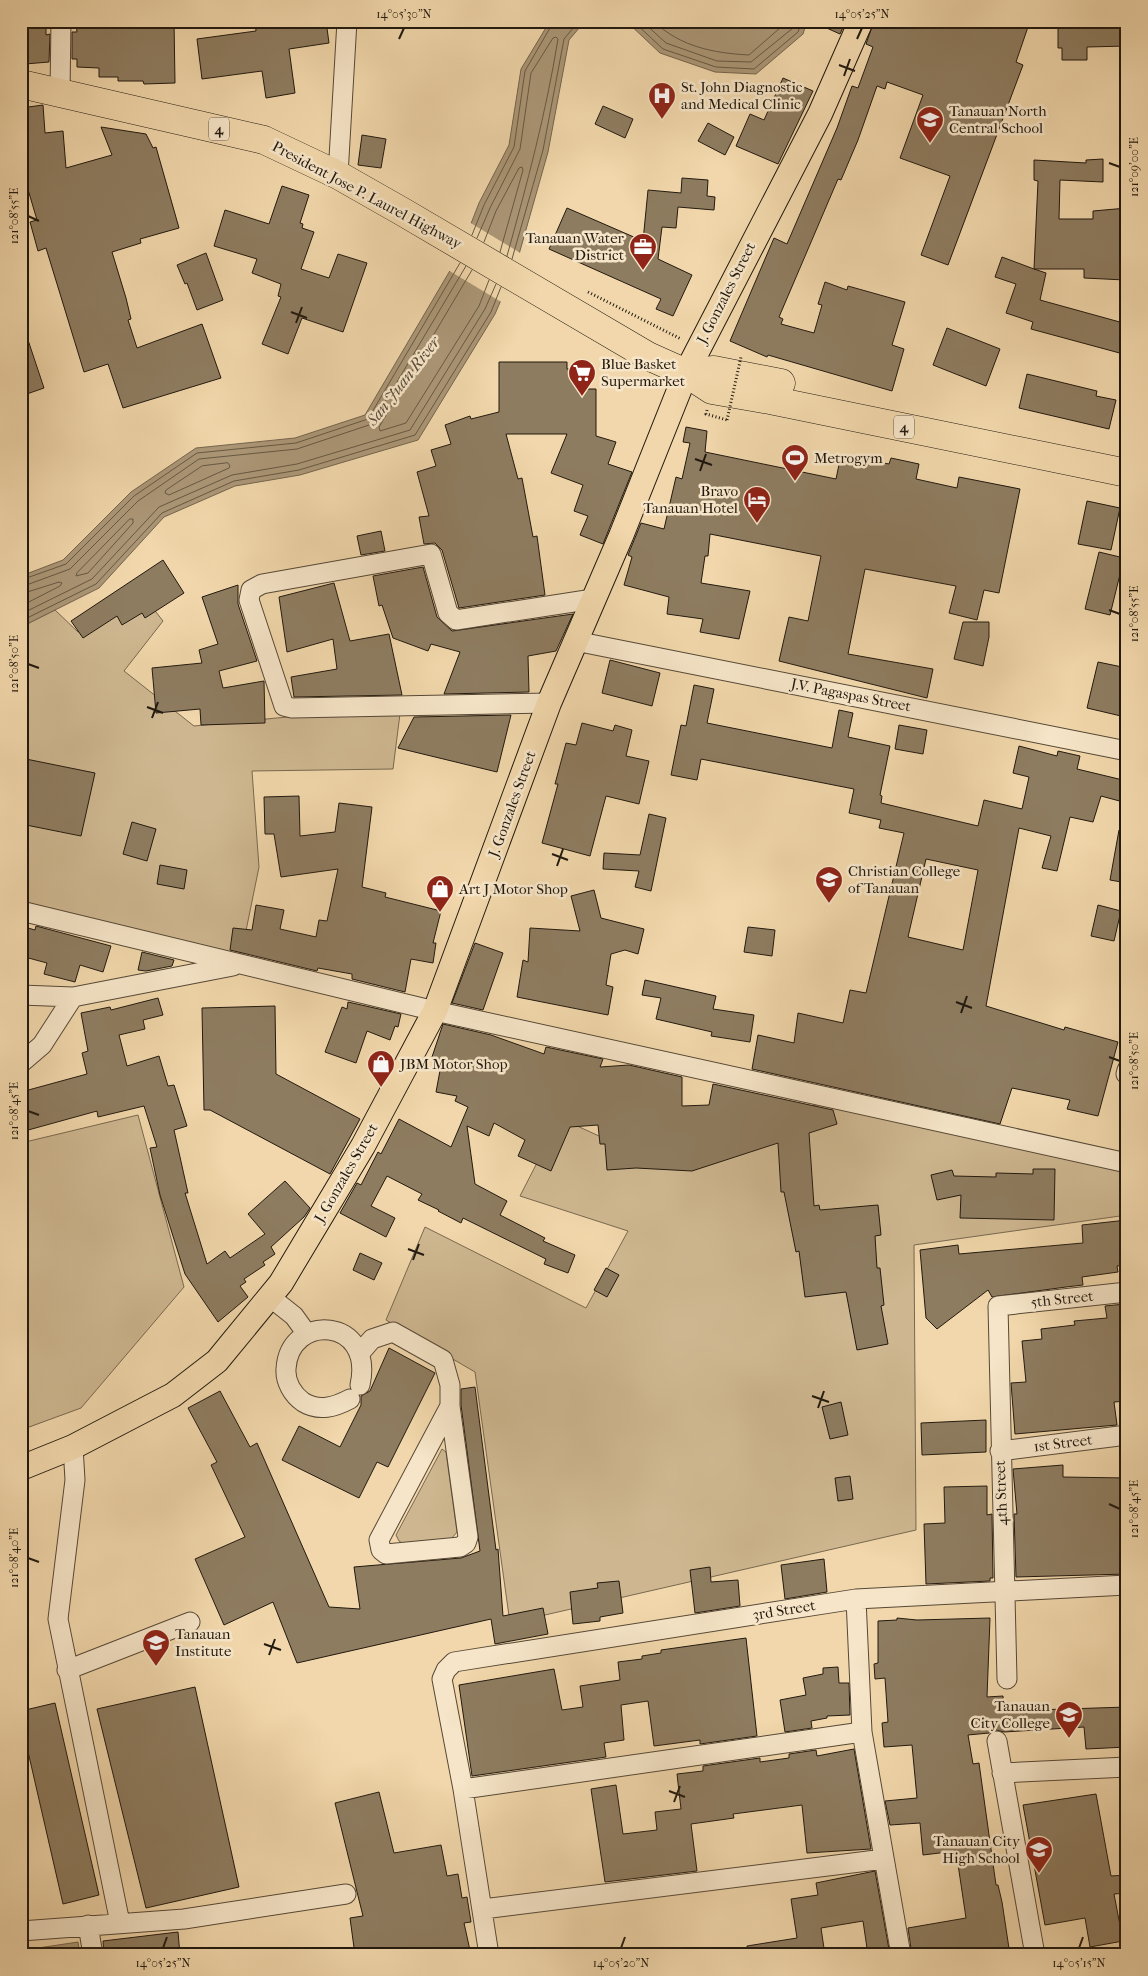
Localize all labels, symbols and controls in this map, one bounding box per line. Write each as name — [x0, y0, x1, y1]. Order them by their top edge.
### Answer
text: 14°05'30"N — [376, 7, 432, 21]
text: 14°05'25"N — [834, 7, 890, 21]
place label: St. John Diagnostic and Medical Clinic — [681, 78, 803, 113]
hospital icon: St. John Diagnostic and Medical Clinic — [647, 81, 677, 120]
place label: Tanauan North Central School — [949, 102, 1047, 137]
school or university icon: Tanauan North Central School — [915, 105, 945, 144]
road number: 4 — [209, 118, 229, 140]
street label: President Jose P. Laurel Highway — [269, 137, 466, 253]
text: 121°09'00"E — [1127, 137, 1141, 197]
text: 121°08'55"E — [7, 188, 21, 244]
place label: Tanauan Water District — [525, 229, 625, 264]
office icon: Tanauan Water District — [628, 232, 658, 271]
street label: J. Gonzales Street — [692, 239, 760, 348]
water label: San Juan River — [362, 331, 445, 430]
place label: Blue Basket Supermarket — [601, 355, 686, 390]
supermarket icon: Blue Basket Supermarket — [567, 358, 597, 397]
road number: 4 — [894, 416, 914, 438]
sports icon: Metrogym — [780, 443, 810, 482]
place label: Metrogym — [814, 449, 883, 467]
place label: Bravo Tanauan Hotel — [643, 482, 738, 517]
hotel icon: Bravo Tanauan Hotel — [742, 485, 772, 524]
text: 121°08'55"E — [1127, 586, 1141, 642]
text: 121°08'50"E — [7, 635, 21, 693]
street label: J.V. Pagaspas Street — [789, 674, 913, 716]
street label: J. Gonzales Street — [484, 748, 540, 860]
place label: Christian College of Tanauan — [848, 862, 961, 897]
school or university icon: Christian College of Tanauan — [814, 865, 844, 904]
shop icon: Art J Motor Shop — [425, 874, 455, 913]
place label: Art J Motor Shop — [458, 880, 568, 898]
text: 121°08'50"E — [1127, 1032, 1141, 1090]
shop icon: JBM Motor Shop — [366, 1049, 396, 1088]
place label: JBM Motor Shop — [399, 1055, 508, 1073]
text: 121°08'45"E — [7, 1082, 21, 1140]
street label: J. Gonzales Street — [310, 1120, 382, 1227]
street label: 5th Street — [1030, 1287, 1095, 1311]
street label: 1st Street — [1033, 1430, 1094, 1456]
street label: 4th Street — [991, 1459, 1011, 1526]
text: 121°08'45"E — [1127, 1480, 1141, 1538]
text: 121°08'40"E — [7, 1528, 21, 1588]
street label: 3rd Street — [751, 1596, 817, 1624]
place label: Tanauan Institute — [175, 1625, 232, 1660]
school or university icon: Tanauan Institute — [141, 1628, 171, 1667]
place label: Tanauan City College — [970, 1697, 1051, 1732]
school or university icon: Tanauan City College — [1054, 1700, 1084, 1739]
place label: Tanauan City High School — [934, 1832, 1021, 1867]
school or university icon: Tanauan City High School — [1024, 1835, 1054, 1874]
text: 14°05'25"N — [135, 1956, 191, 1970]
text: 14°05'20"N — [593, 1956, 649, 1970]
text: 14°05'15"N — [1052, 1956, 1106, 1970]

